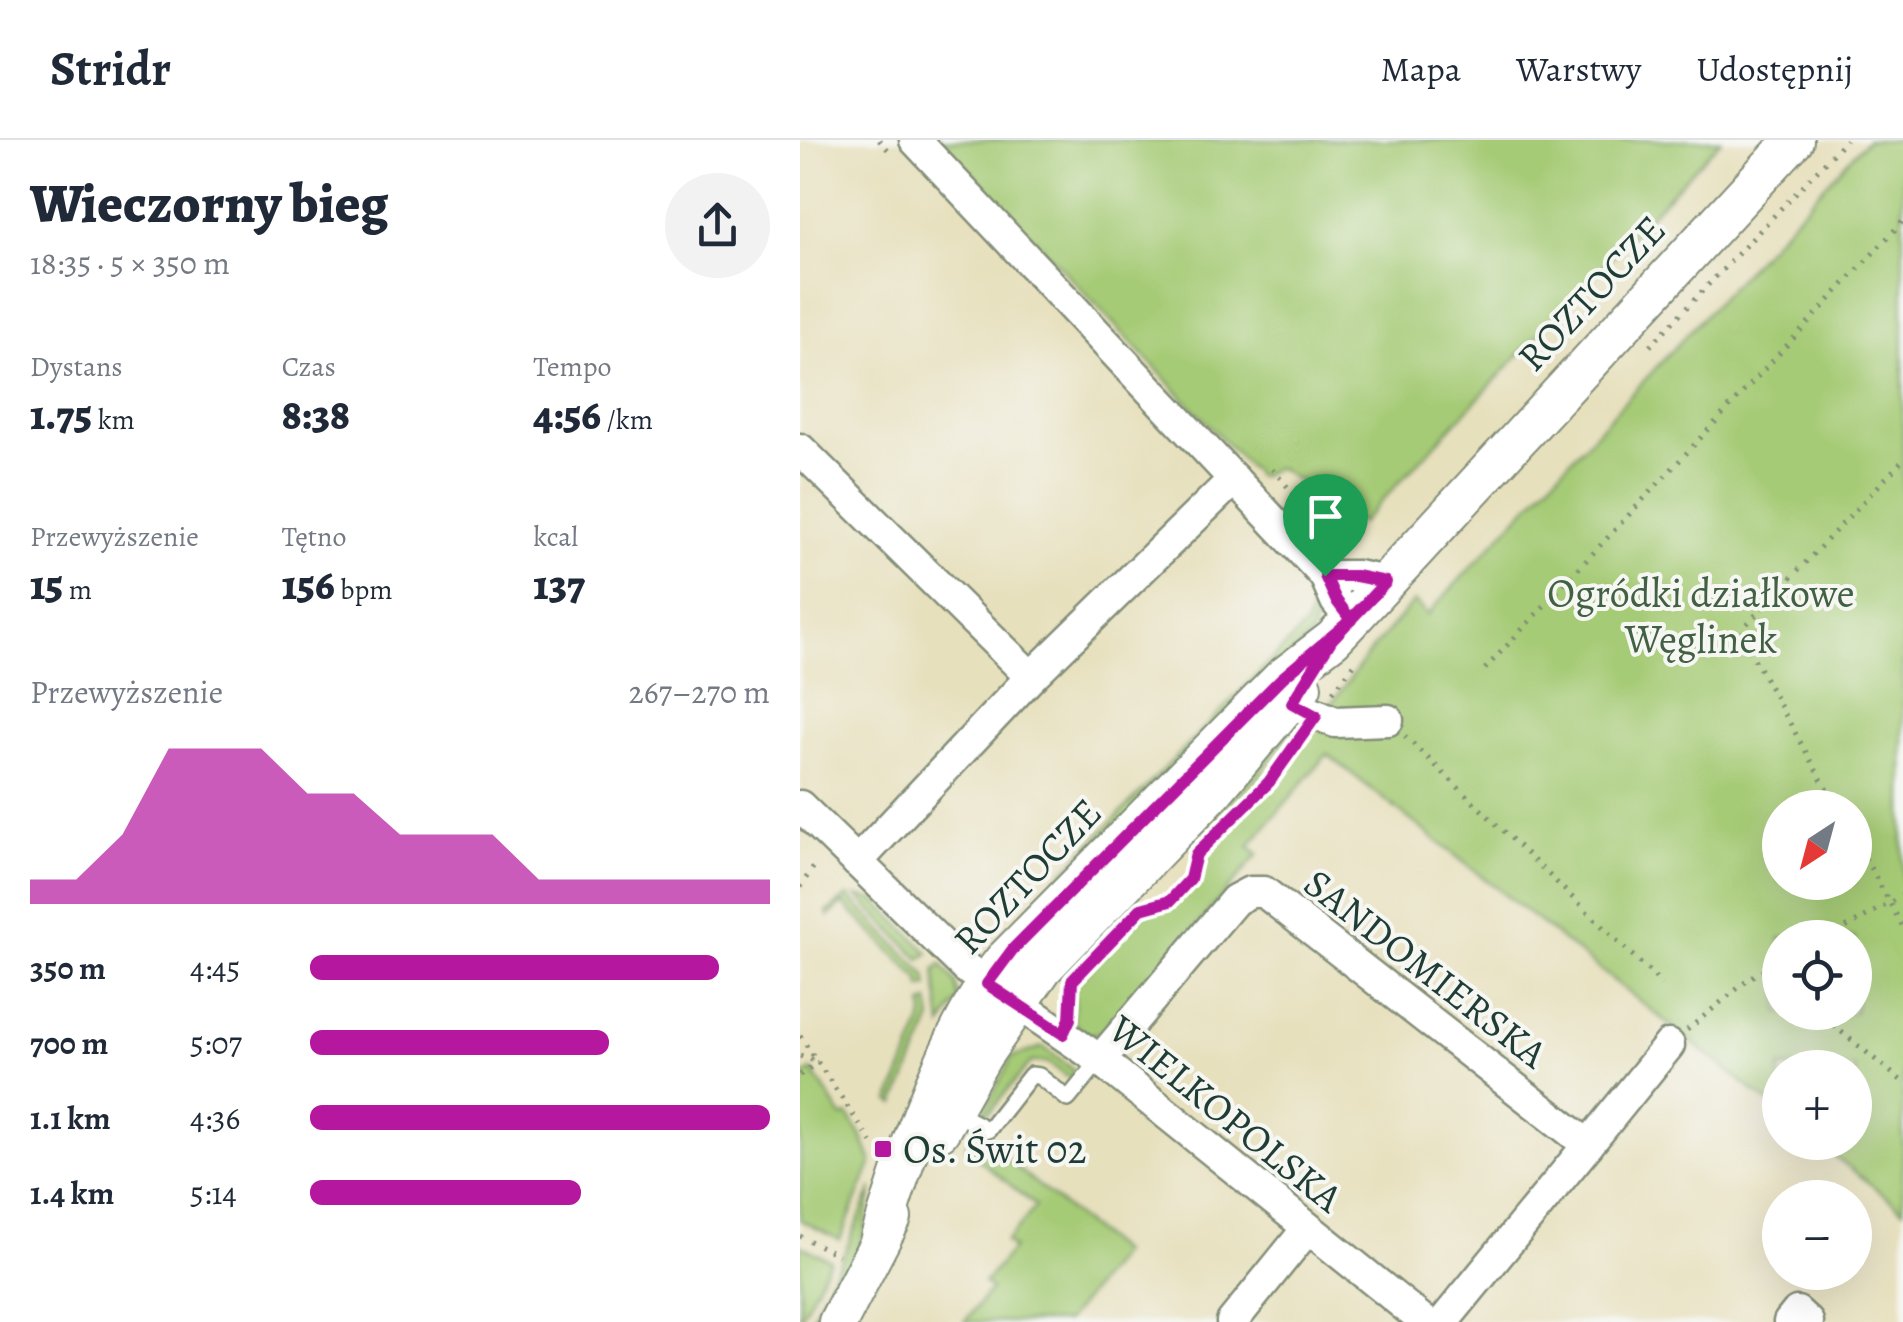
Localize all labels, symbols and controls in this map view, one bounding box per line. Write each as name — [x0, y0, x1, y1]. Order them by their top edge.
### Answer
text: Stridr — [50, 36, 171, 102]
text: Mapa — [1381, 45, 1461, 93]
text: Warstwy — [1516, 45, 1641, 93]
text: Udostępnij — [1696, 45, 1853, 93]
text: Wieczorny bieg — [30, 166, 388, 241]
button: share — [665, 173, 770, 278]
street label: ROZTOCZE — [1505, 203, 1678, 383]
text: 18:35 · 5 × 350 m — [30, 241, 230, 285]
text: Dystans — [30, 348, 123, 386]
text: Czas — [282, 348, 336, 386]
text: Tempo — [533, 348, 612, 386]
text: 1.75 — [30, 386, 92, 443]
text: 8:38 — [282, 386, 350, 443]
text: 4:56 — [533, 386, 601, 443]
text: km — [92, 401, 135, 439]
text: /km — [601, 401, 653, 439]
pin — [1283, 474, 1368, 577]
icon: arrive — [1298, 489, 1353, 544]
text: Przewyższenie — [30, 518, 199, 556]
text: Tętno — [282, 518, 346, 556]
text: kcal — [533, 518, 578, 556]
text: 15 — [30, 556, 63, 613]
text: 156 — [282, 556, 335, 613]
text: 137 — [533, 556, 585, 613]
park label: Ogródki działkowe Węglinek — [1547, 566, 1855, 667]
text: m — [63, 571, 92, 609]
text: bpm — [335, 571, 392, 609]
text: Przewyższenie — [30, 670, 223, 714]
text: 267–270 m — [628, 670, 770, 714]
street label: ROZTOCZE — [941, 786, 1114, 966]
north arrow — [1762, 790, 1872, 900]
map controls — [1762, 790, 1872, 1290]
street label: SANDOMIERSKA — [1293, 856, 1559, 1081]
button: locate — [1762, 920, 1872, 1030]
text: 350 m — [30, 946, 106, 990]
text: 4:45 — [190, 946, 240, 990]
street label: WIELKOPOLSKA — [1096, 1001, 1355, 1225]
text: 700 m — [30, 1021, 108, 1065]
text: 5:07 — [190, 1021, 242, 1065]
button: + — [1762, 1050, 1872, 1160]
text: 1.1 km — [30, 1096, 111, 1140]
text: 4:36 — [190, 1096, 240, 1140]
place label: Os. Świt 02 — [903, 1122, 1087, 1177]
marker: Os. Świt 02 — [872, 1138, 894, 1160]
text: 1.4 km — [30, 1171, 114, 1215]
text: 5:14 — [190, 1171, 237, 1215]
button: − — [1762, 1180, 1872, 1290]

